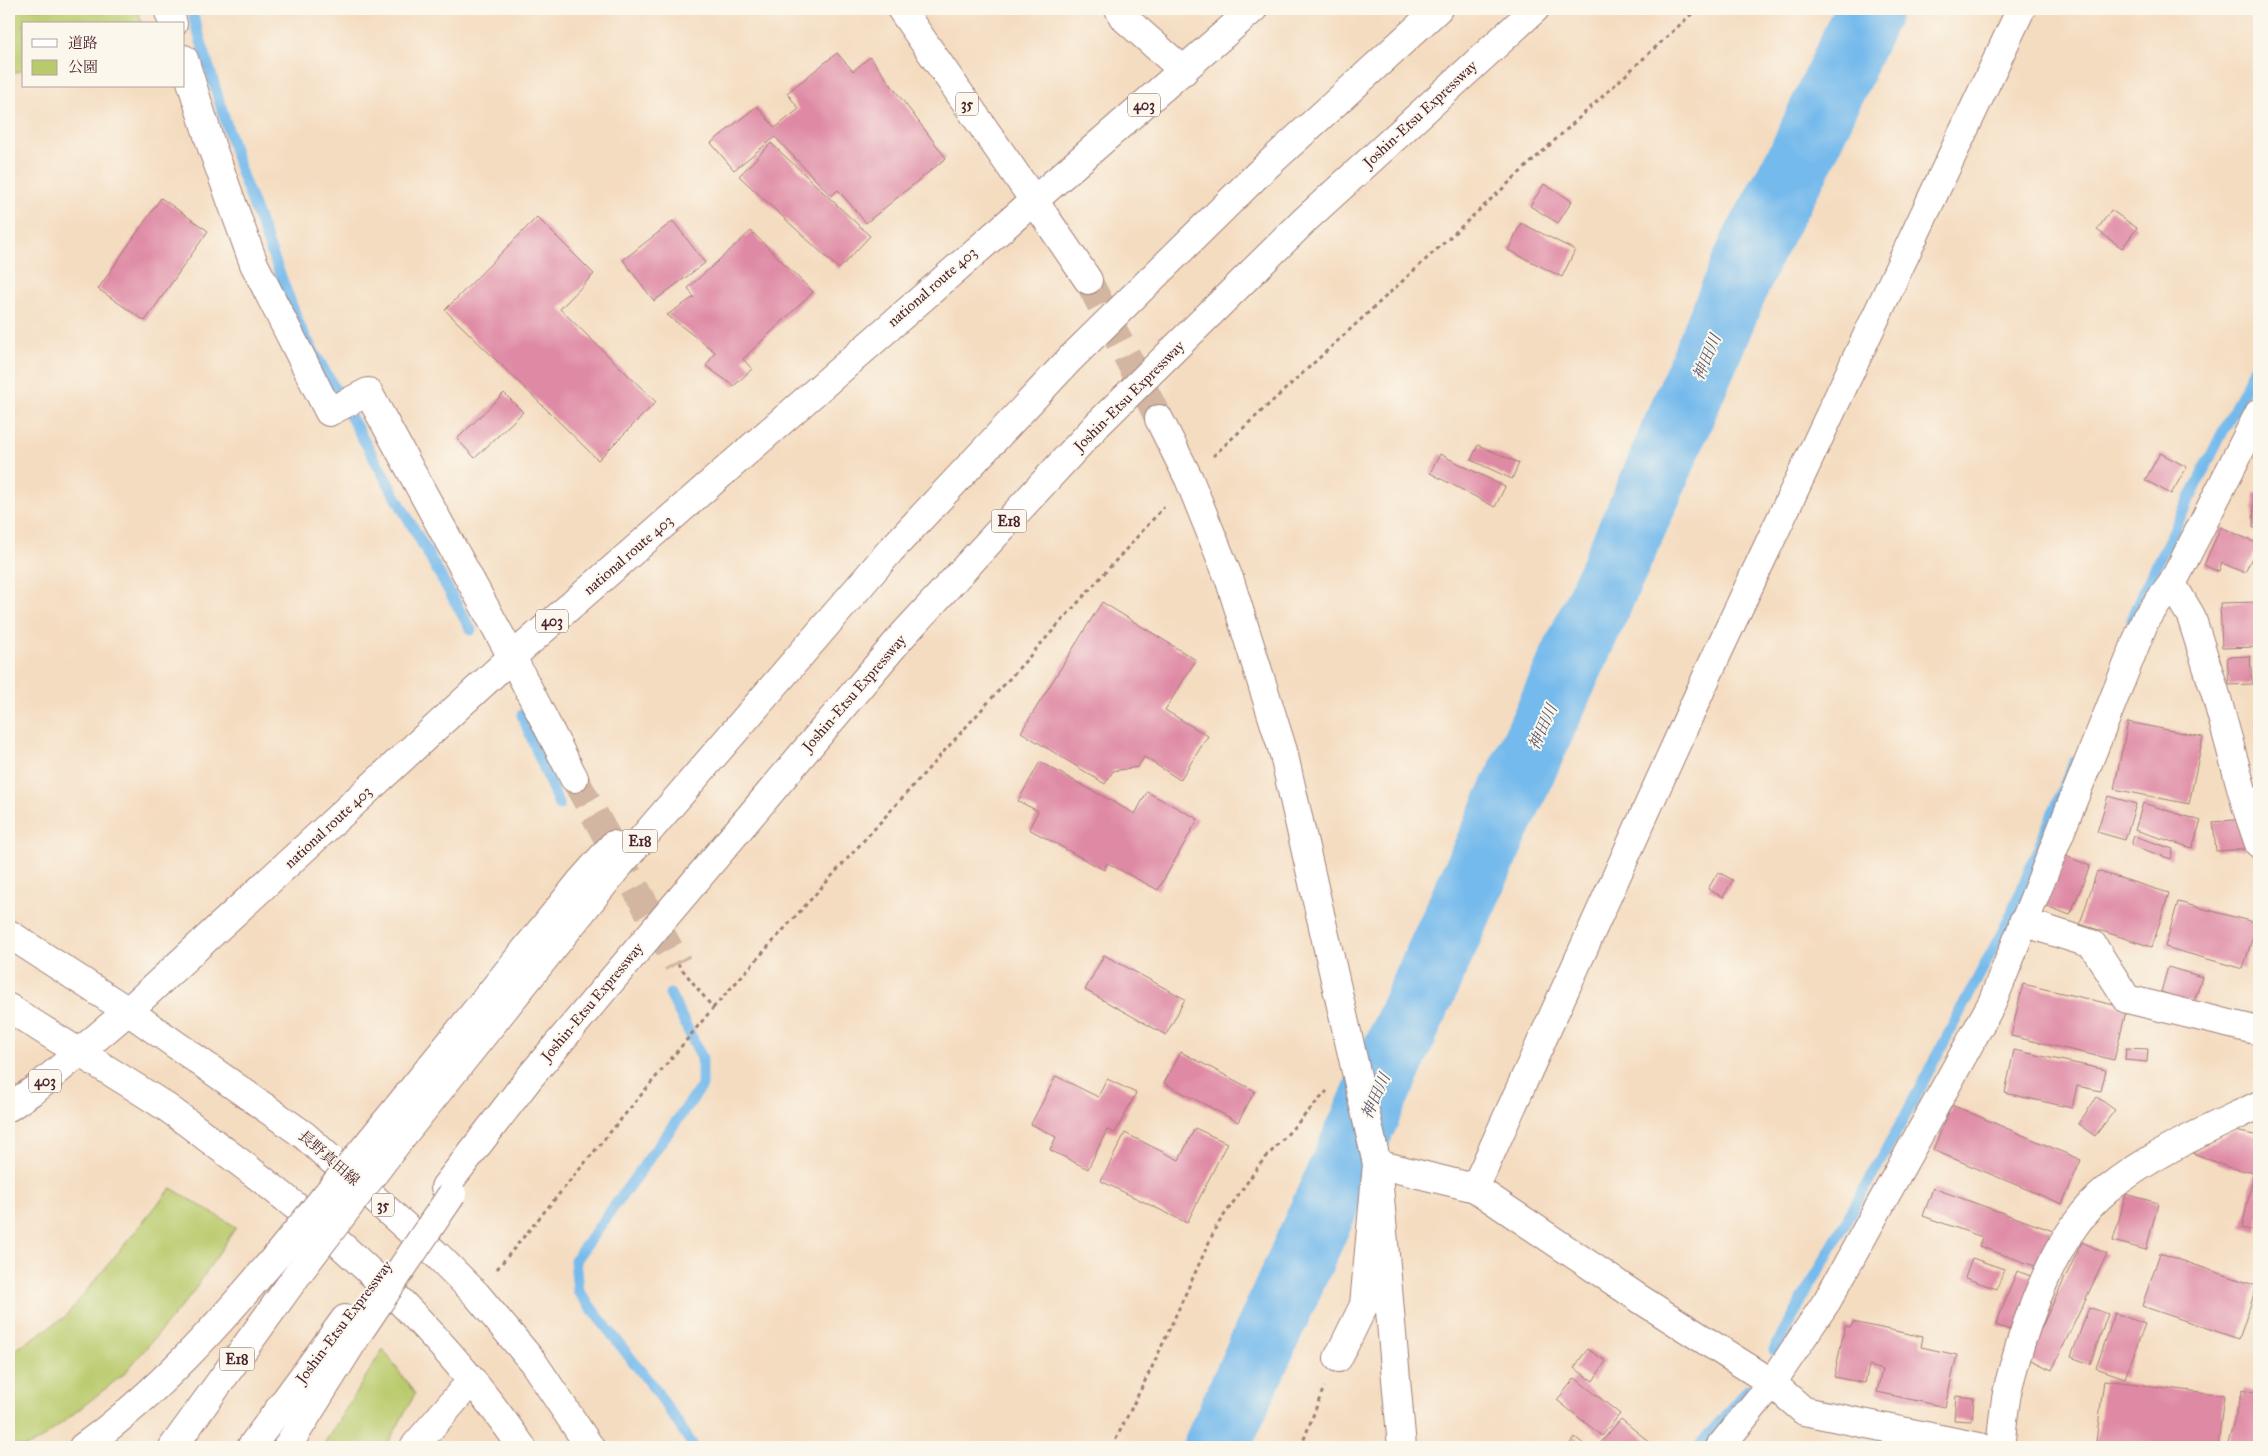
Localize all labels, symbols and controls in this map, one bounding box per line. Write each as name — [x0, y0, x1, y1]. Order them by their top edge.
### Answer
legend — [22, 22, 185, 88]
text: 道路 — [68, 34, 98, 52]
street label: Joshin-Etsu Expressway — [1358, 56, 1482, 173]
text: 公園 — [68, 58, 98, 76]
road number: 35 — [956, 92, 978, 116]
road number: 403 — [1128, 94, 1160, 116]
street label: national route 403 — [884, 243, 980, 331]
water label: 神田川 — [1688, 330, 1725, 383]
street label: Joshin-Etsu Expressway — [1069, 336, 1189, 457]
road number: E18 — [992, 510, 1026, 532]
street label: national route 403 — [580, 511, 676, 599]
road number: 403 — [536, 610, 568, 632]
street label: Joshin-Etsu Expressway — [797, 630, 911, 757]
water label: 神田川 — [1524, 700, 1562, 753]
street label: national route 403 — [281, 782, 375, 872]
road number: E18 — [622, 829, 658, 852]
street label: Joshin-Etsu Expressway — [536, 938, 648, 1067]
water label: 神田川 — [1357, 1069, 1395, 1122]
road number: 403 — [29, 1070, 61, 1092]
street label: 長野真田線 — [295, 1127, 363, 1189]
road number: 35 — [372, 1194, 394, 1216]
street label: Joshin-Etsu Expressway — [291, 1256, 397, 1389]
road number: E18 — [220, 1348, 254, 1370]

